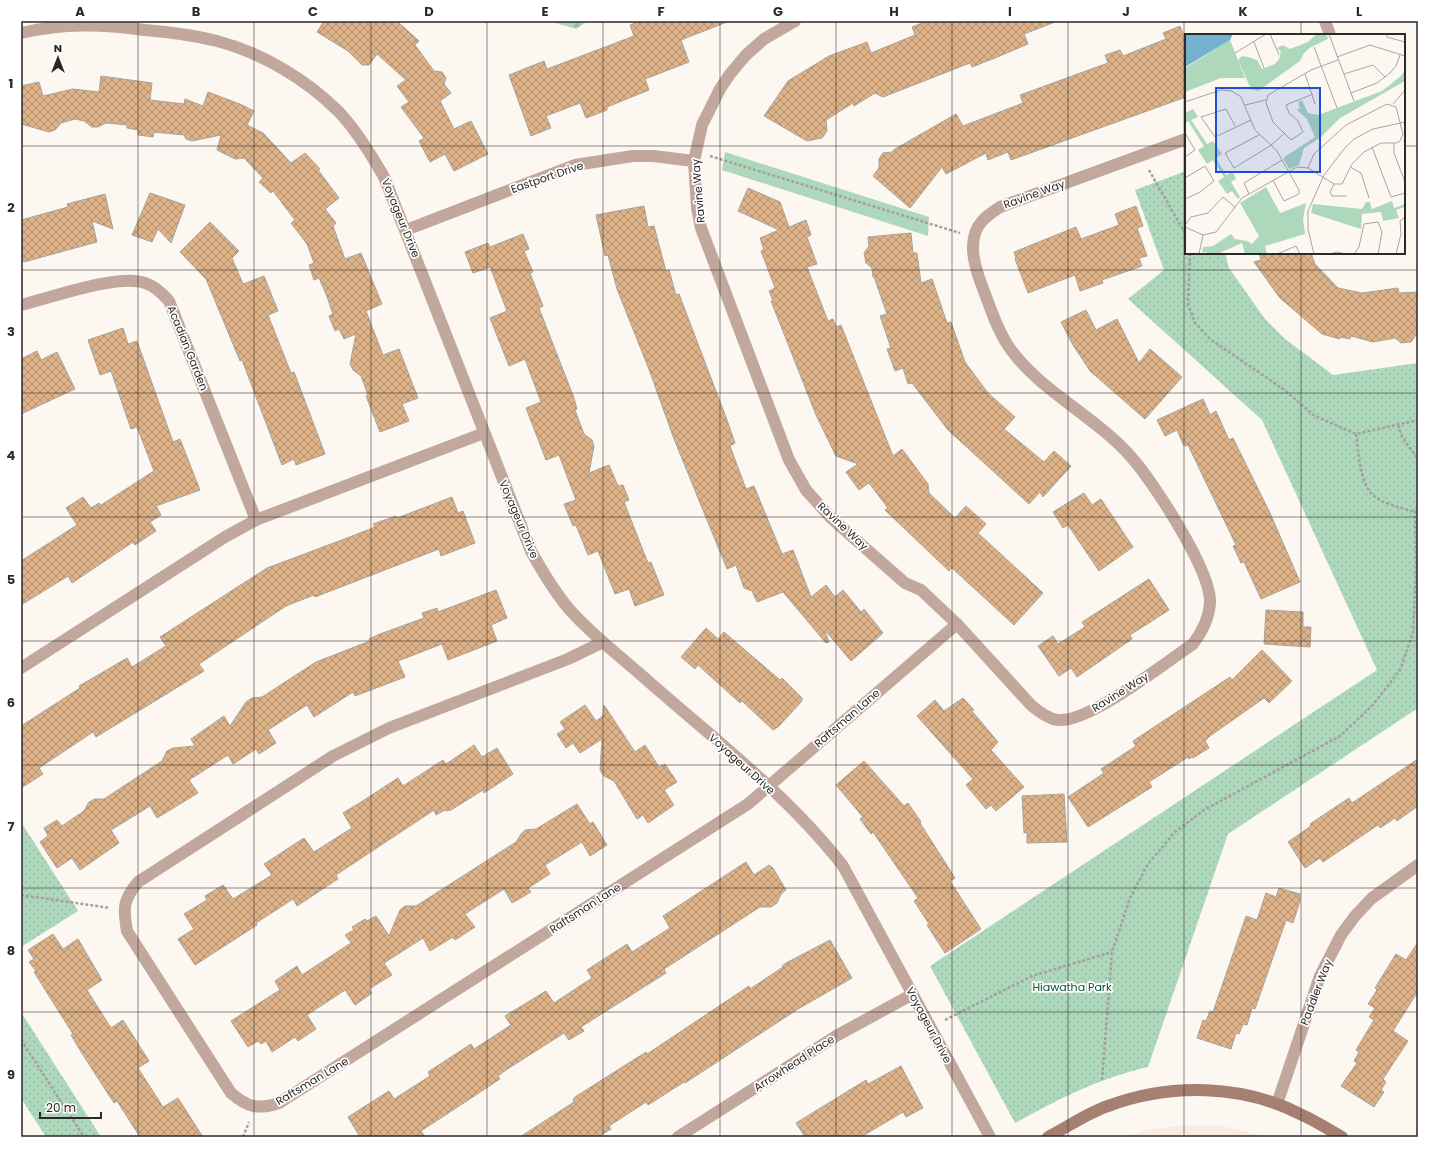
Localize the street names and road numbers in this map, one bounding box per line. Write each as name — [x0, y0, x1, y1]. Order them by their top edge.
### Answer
street label: Eastport Drive — [509, 157, 586, 197]
street label: Ravine Way — [687, 158, 709, 224]
street label: Ravine Way — [1001, 175, 1068, 212]
street label: Voyageur Drive — [378, 176, 424, 260]
street label: Acadian Garden — [164, 303, 212, 393]
street label: Voyageur Drive — [495, 477, 543, 561]
street label: Ravine Way — [814, 498, 873, 554]
street label: Ravine Way — [1089, 668, 1152, 716]
street label: Raftsman Lane — [811, 685, 883, 751]
street label: Voyageur Drive — [705, 730, 779, 798]
street label: Raftsman Lane — [546, 879, 624, 937]
street label: Paddler Way — [1296, 956, 1336, 1027]
street label: Voyageur Drive — [902, 984, 956, 1066]
street label: Arrowhead Place — [750, 1031, 838, 1095]
street label: Raftsman Lane — [273, 1053, 352, 1109]

